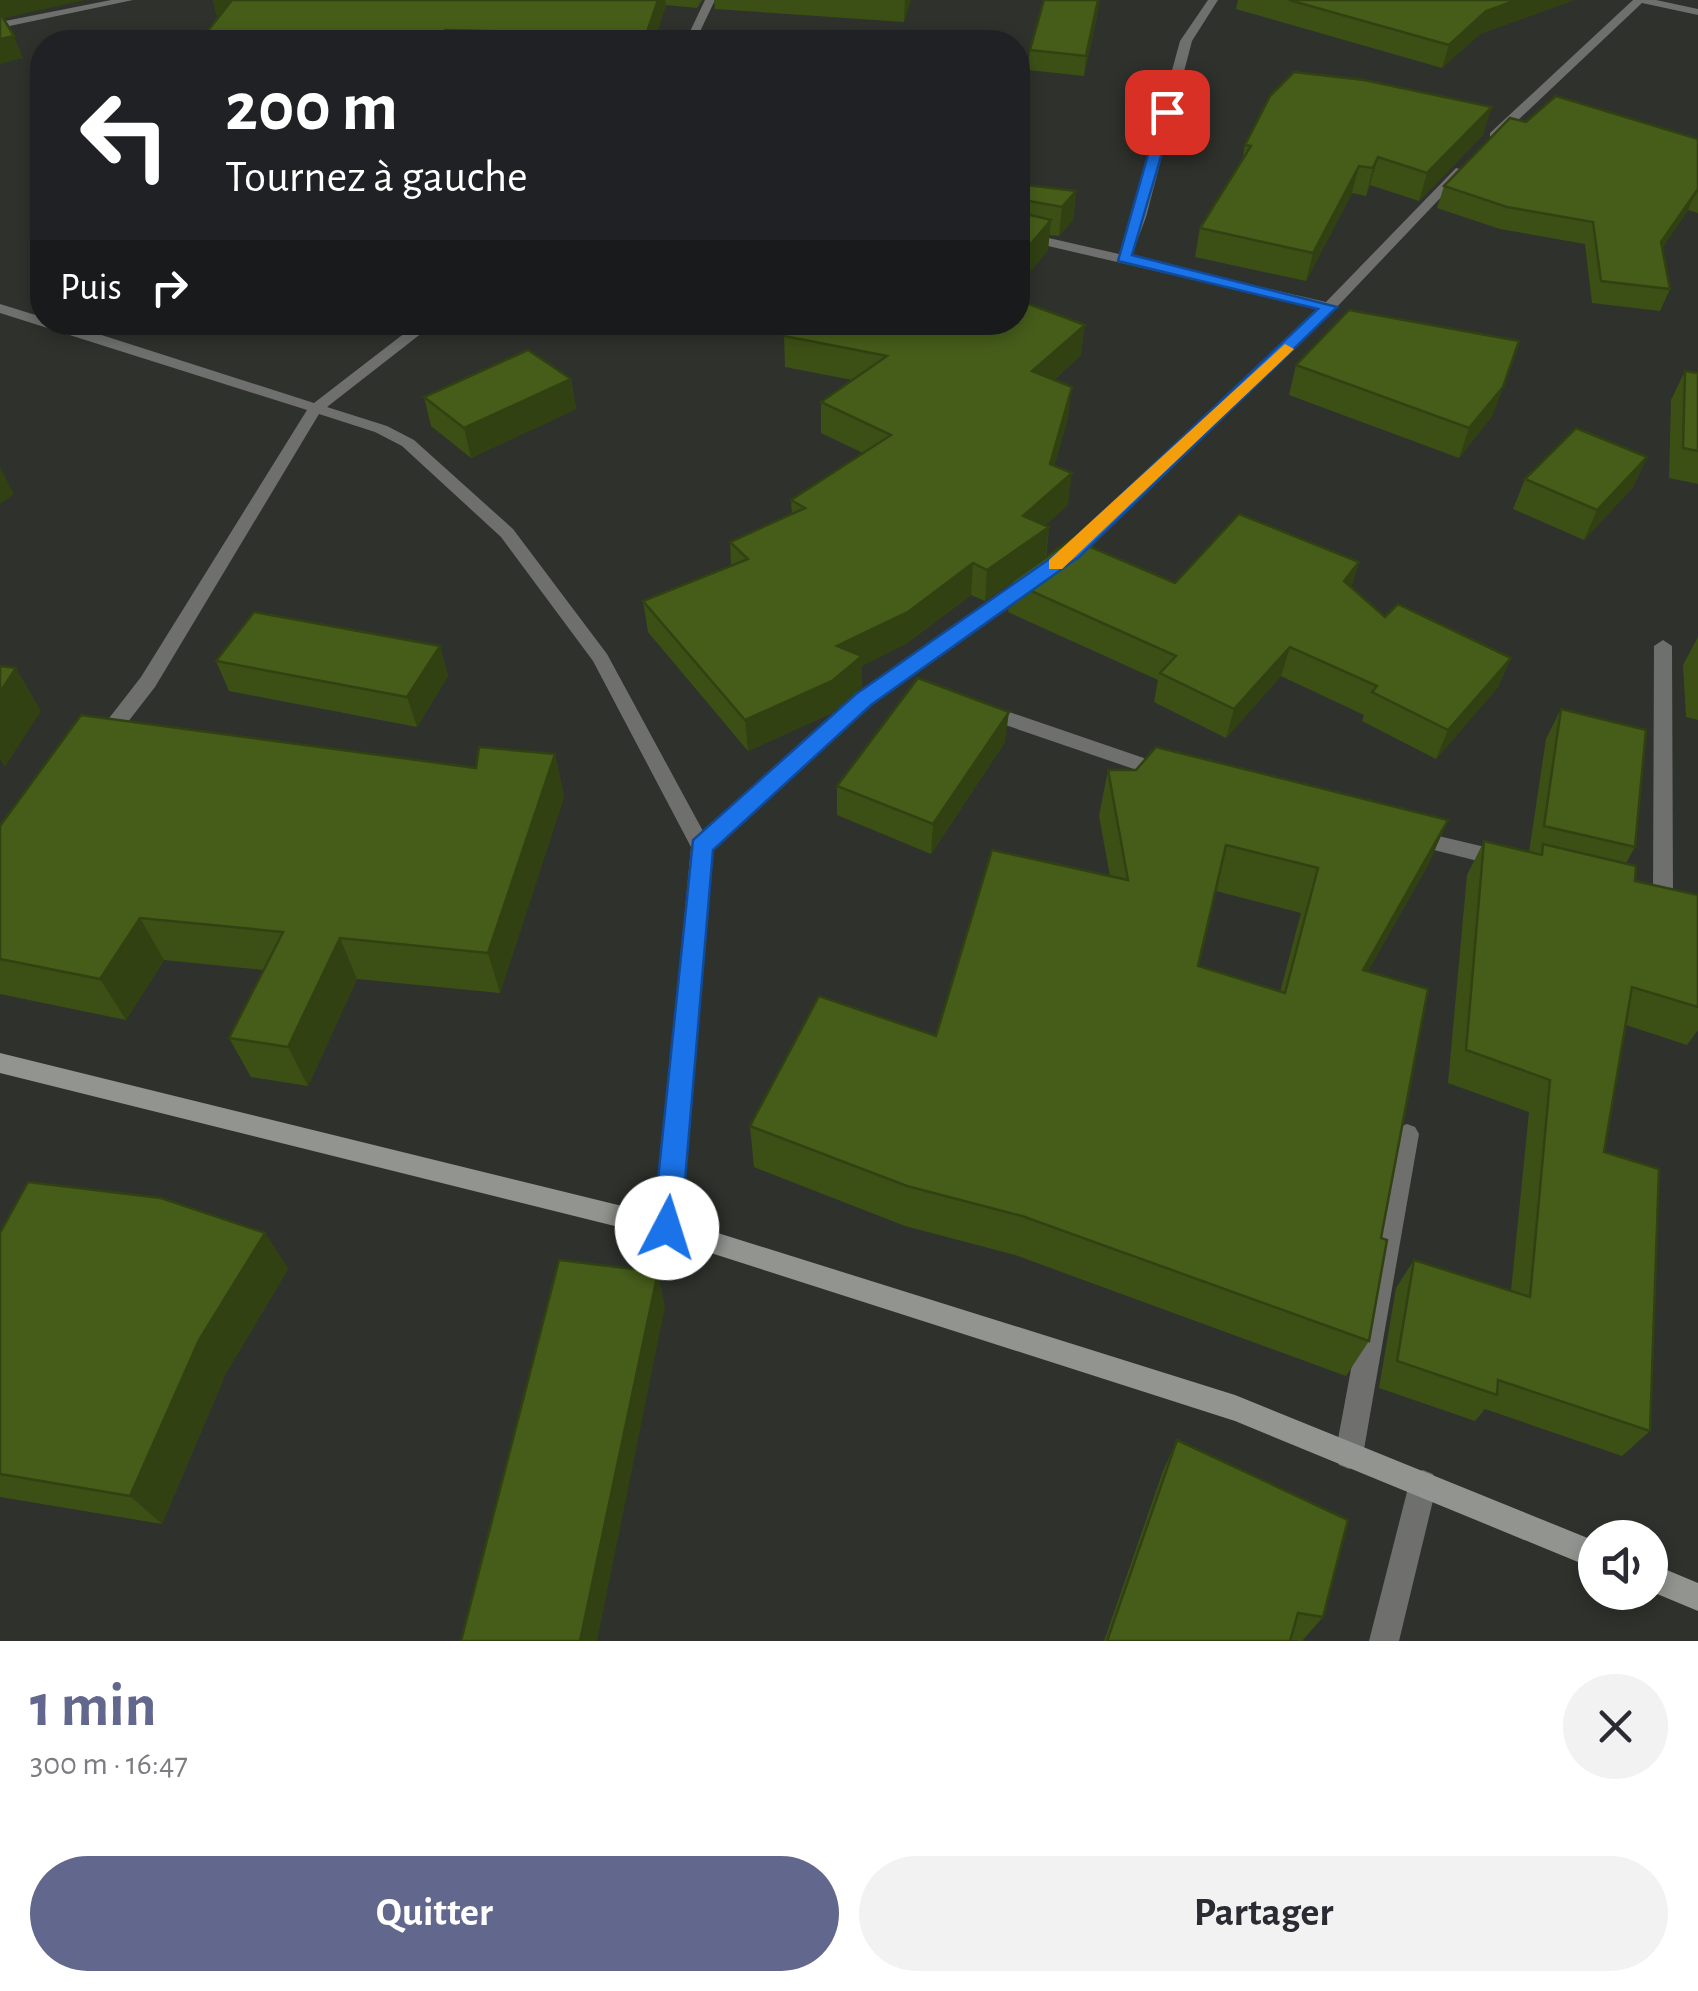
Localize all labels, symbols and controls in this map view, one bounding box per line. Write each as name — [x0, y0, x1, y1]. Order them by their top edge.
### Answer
icon: left — [60, 70, 190, 200]
pin — [1125, 70, 1210, 155]
text: 200 m — [225, 73, 398, 143]
icon: arrive — [1140, 85, 1195, 140]
text: Tournez à gauche — [225, 155, 528, 200]
icon: right — [142, 260, 197, 315]
text: Puis — [60, 269, 122, 307]
position arrow — [615, 1176, 719, 1280]
map controls — [1578, 1520, 1668, 1610]
button: sound — [1578, 1520, 1668, 1610]
button: close — [1563, 1674, 1668, 1779]
text: 1 min — [30, 1677, 156, 1737]
text: 300 m · 16:47 — [30, 1748, 188, 1780]
button: Quitter — [30, 1856, 839, 1971]
button: Partager — [859, 1856, 1668, 1971]

